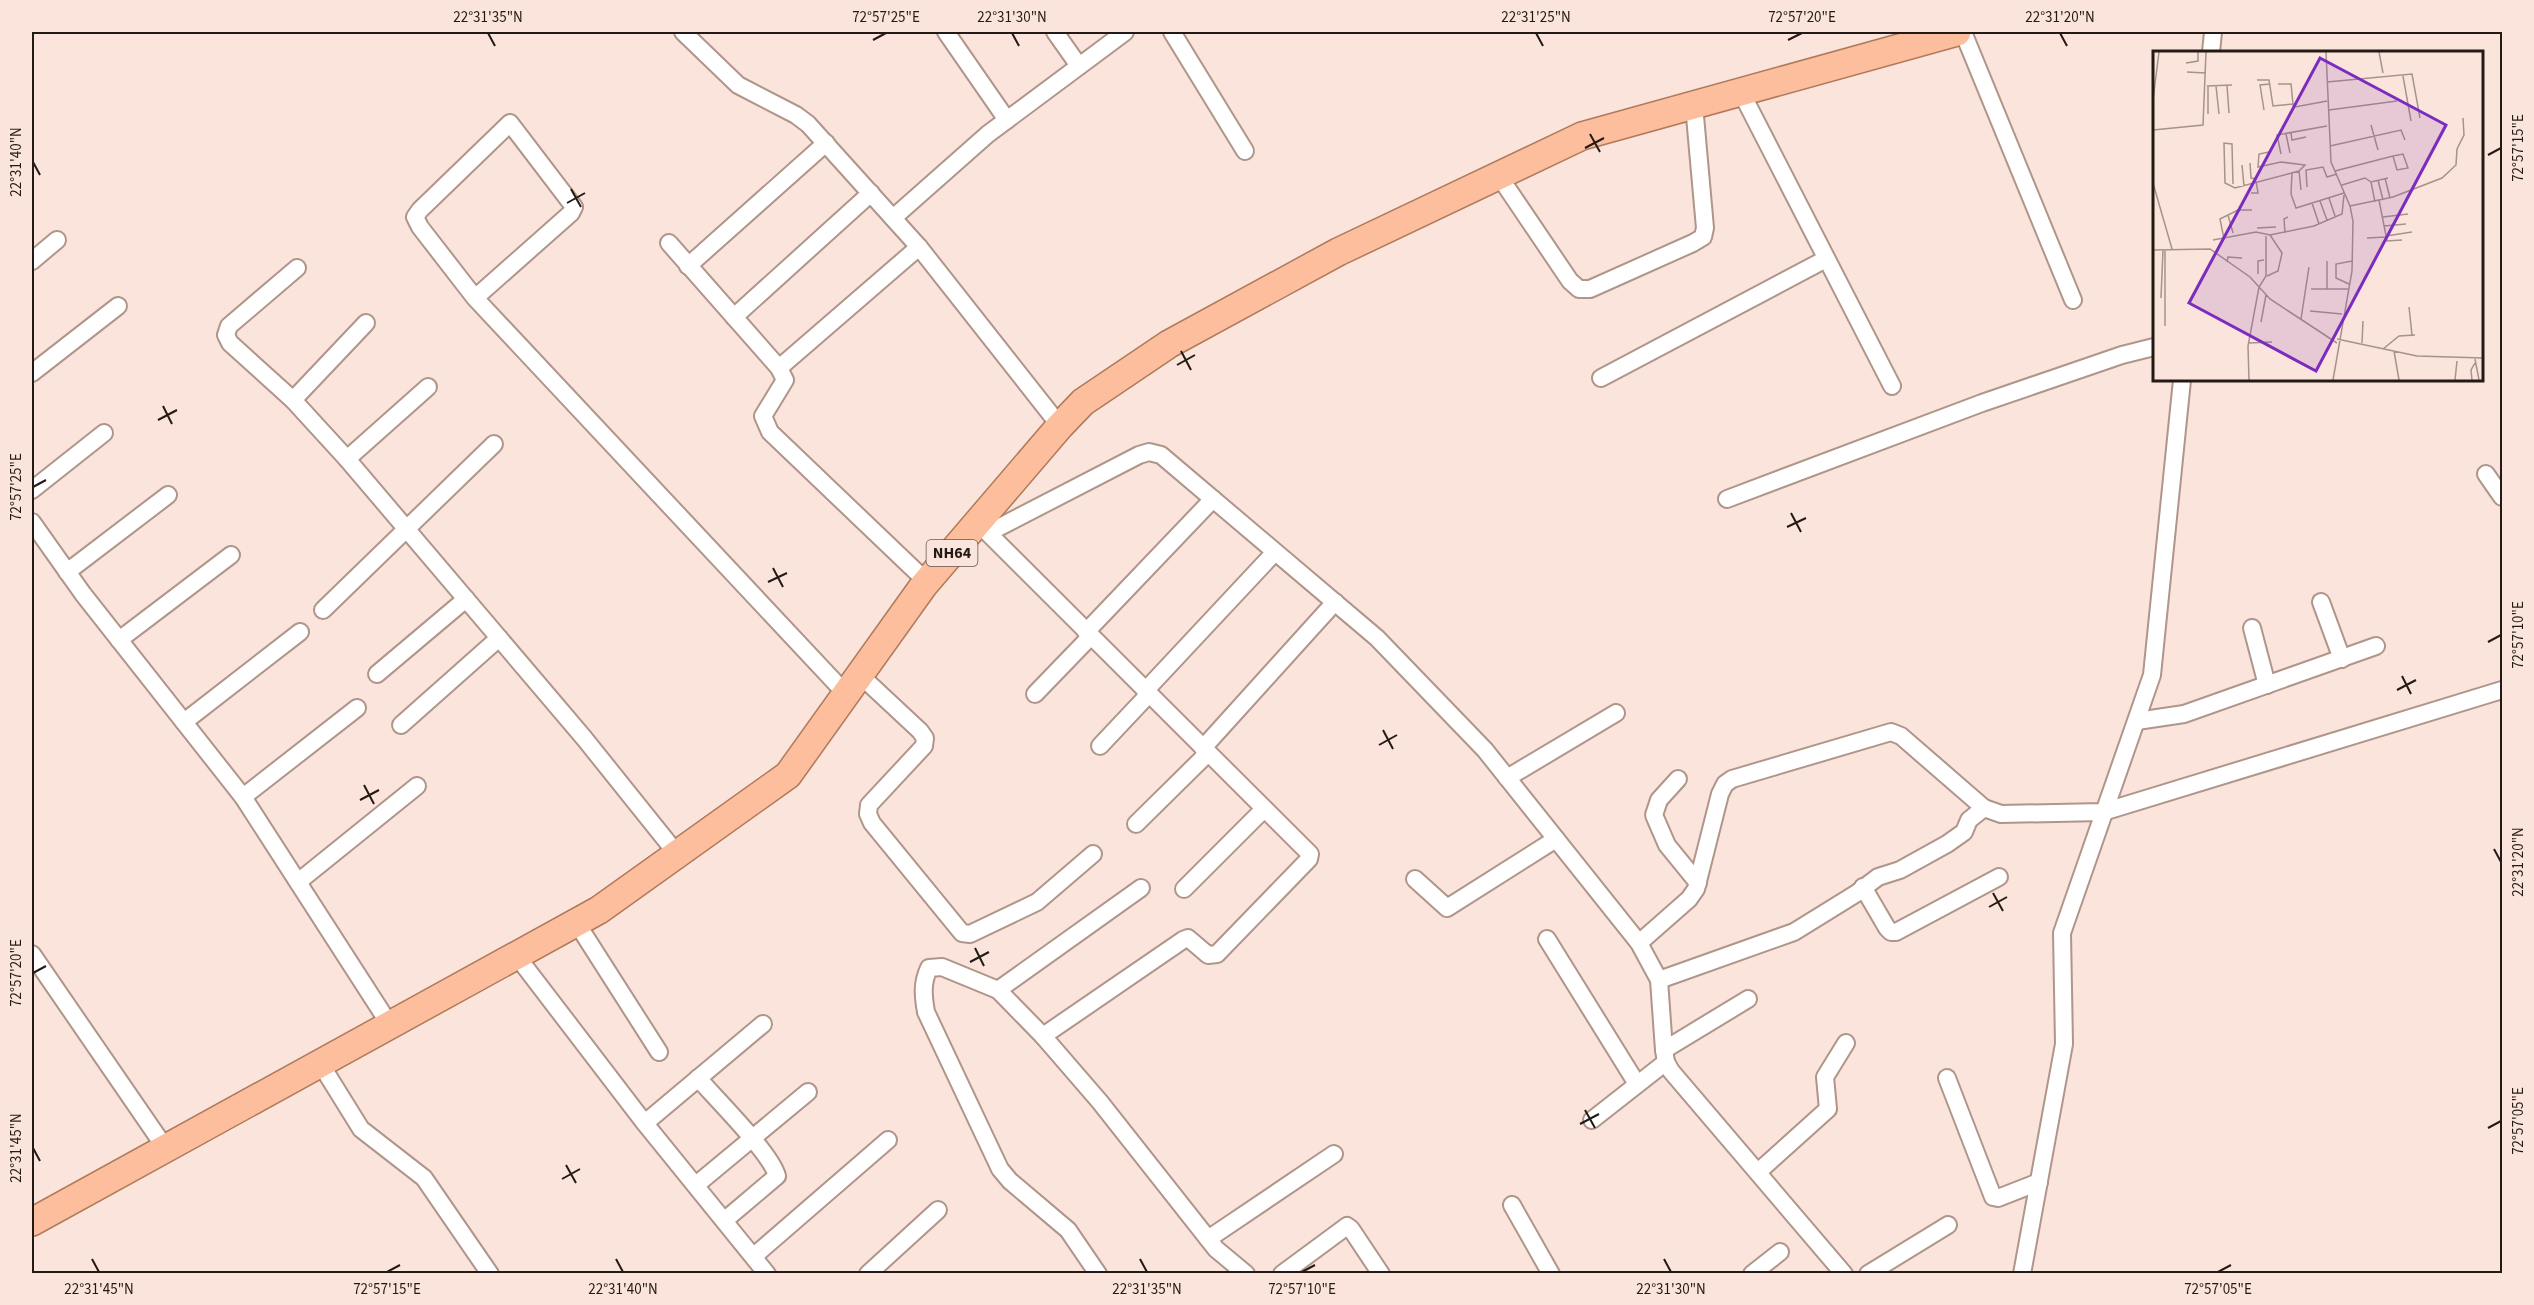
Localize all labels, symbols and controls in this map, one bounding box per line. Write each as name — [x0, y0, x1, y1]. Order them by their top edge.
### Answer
text: 22°31'35"N — [453, 7, 523, 28]
text: 72°57'25"E — [852, 7, 920, 28]
text: 22°31'30"N — [977, 7, 1047, 28]
text: 22°31'25"N — [1501, 7, 1571, 28]
text: 72°57'20"E — [1768, 7, 1836, 28]
text: 22°31'20"N — [2025, 7, 2095, 28]
inset map — [2153, 51, 2483, 381]
text: 72°57'15"E — [2508, 114, 2529, 182]
text: 22°31'40"N — [6, 127, 27, 197]
text: 72°57'25"E — [6, 453, 27, 521]
road number: NH64 — [926, 540, 978, 566]
text: 72°57'10"E — [2508, 601, 2529, 669]
text: 22°31'20"N — [2508, 827, 2529, 897]
text: 72°57'20"E — [6, 939, 27, 1007]
text: 72°57'05"E — [2508, 1087, 2529, 1155]
text: 22°31'45"N — [6, 1113, 27, 1183]
text: 22°31'45"N — [64, 1279, 134, 1300]
text: 72°57'15"E — [353, 1279, 421, 1300]
text: 22°31'40"N — [588, 1279, 658, 1300]
text: 22°31'35"N — [1112, 1279, 1182, 1300]
text: 72°57'10"E — [1268, 1279, 1336, 1300]
text: 22°31'30"N — [1636, 1279, 1706, 1300]
text: 72°57'05"E — [2184, 1279, 2252, 1300]

